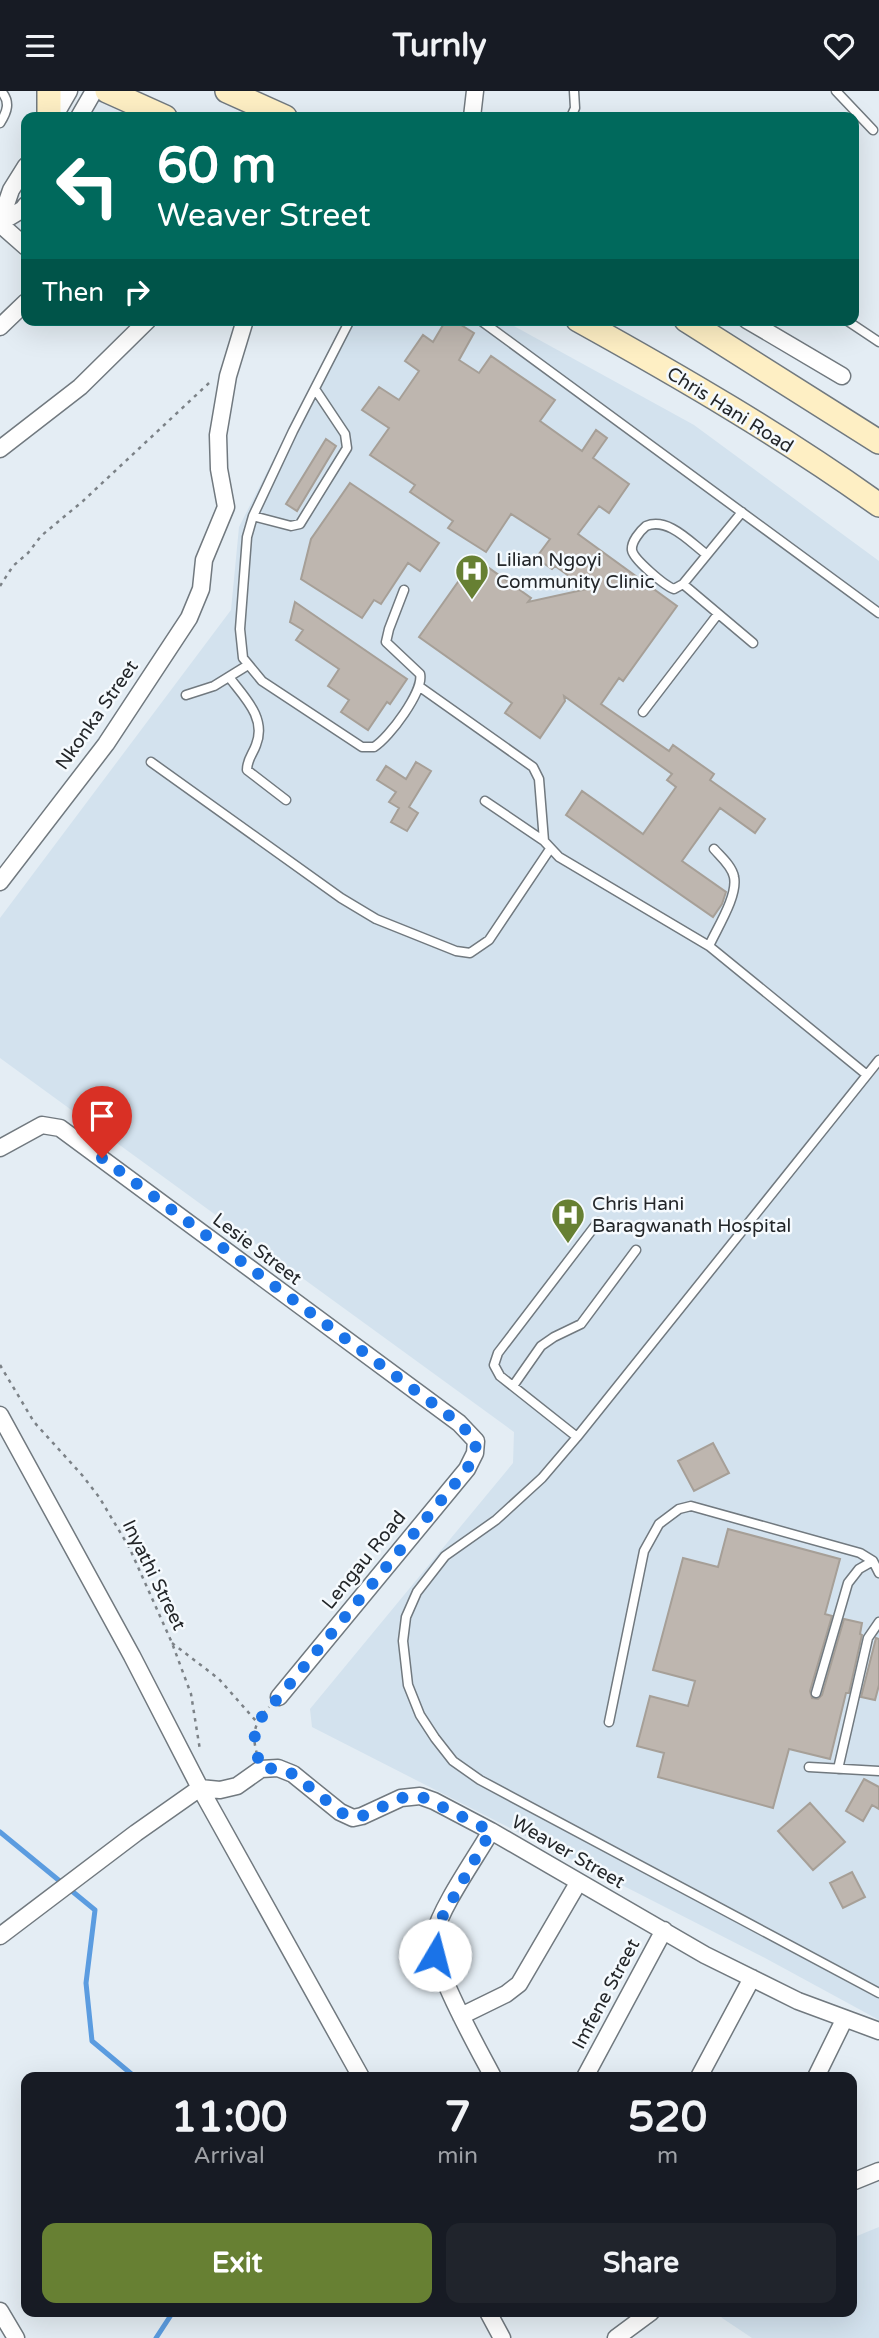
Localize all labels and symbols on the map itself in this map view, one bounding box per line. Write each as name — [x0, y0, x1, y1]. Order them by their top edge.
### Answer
street label: Chris Hani Road — [663, 362, 797, 458]
place label: Lilian Ngoyi Community Clinic — [496, 549, 655, 593]
hospital icon: Lilian Ngoyi Community Clinic — [453, 552, 491, 601]
street label: Nkonka Street — [51, 656, 143, 774]
pin — [72, 1086, 132, 1158]
place label: Chris Hani Baragwanath Hospital — [592, 1193, 791, 1237]
hospital icon: Chris Hani Baragwanath Hospital — [549, 1196, 587, 1245]
street label: Lesie Street — [208, 1208, 306, 1290]
street label: Lengau Road — [318, 1506, 410, 1614]
street label: Inyathi Street — [118, 1516, 190, 1634]
street label: Weaver Street — [508, 1811, 628, 1893]
position arrow — [398, 1918, 472, 1992]
street label: Imfene Street — [568, 1935, 644, 2053]

